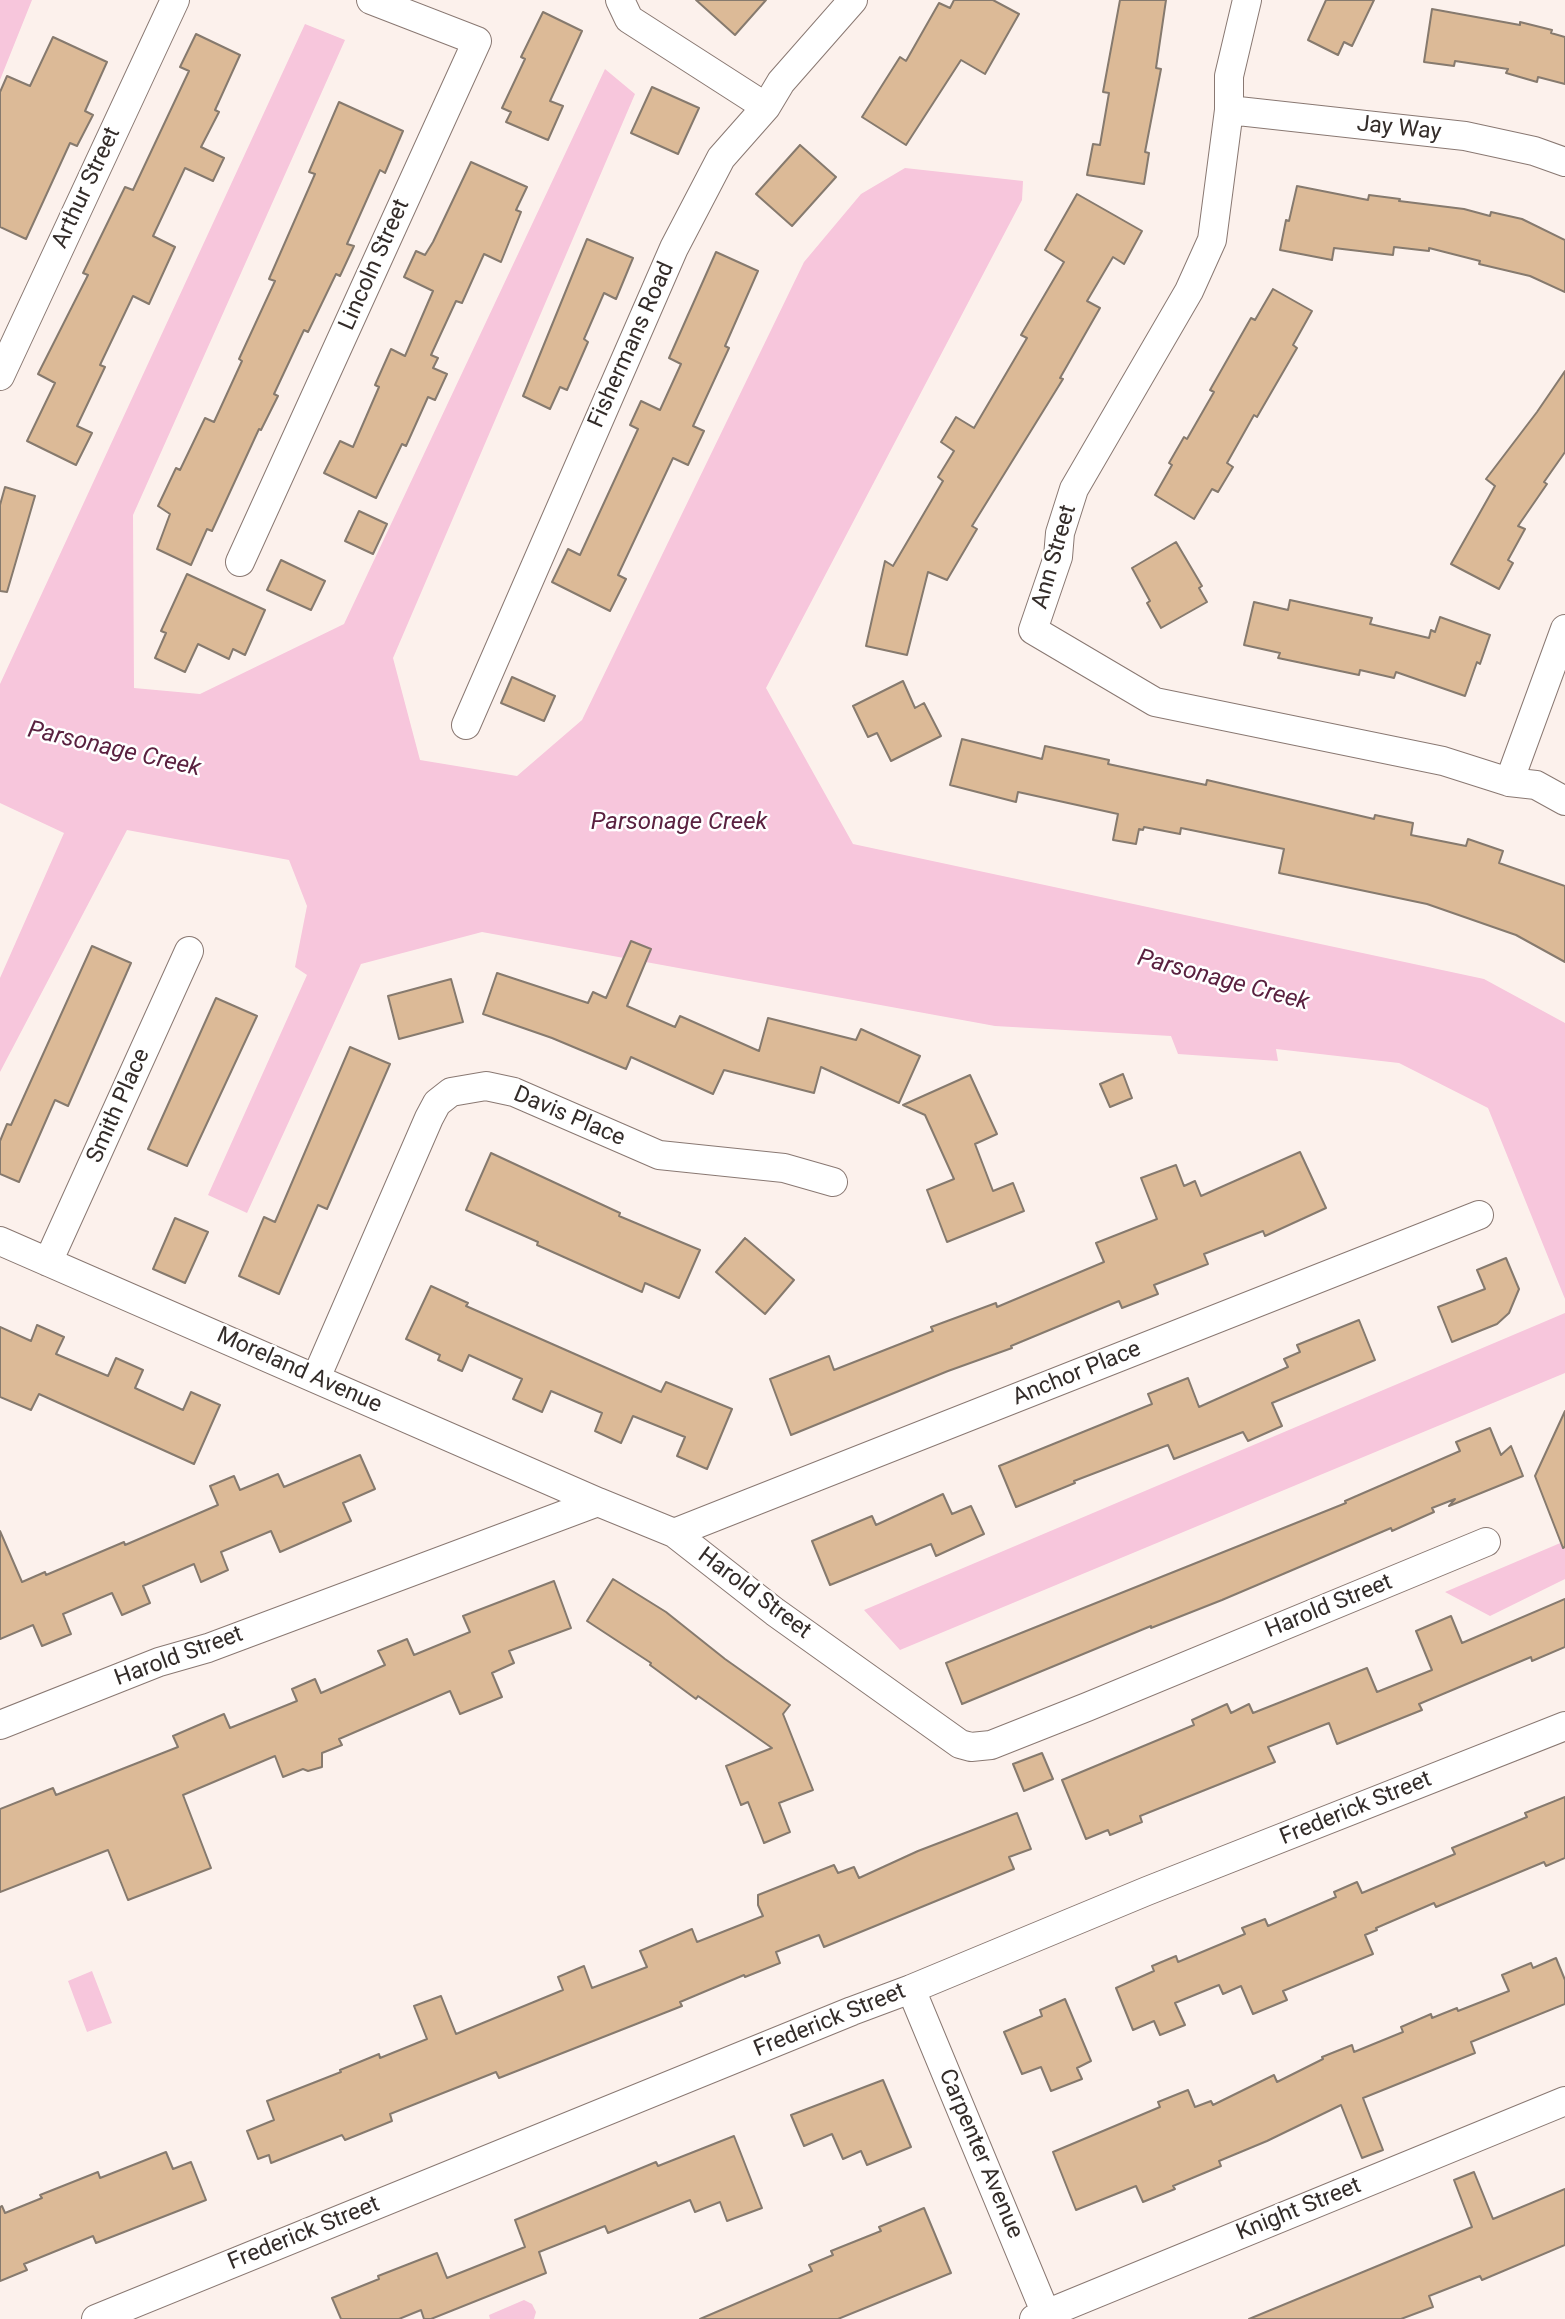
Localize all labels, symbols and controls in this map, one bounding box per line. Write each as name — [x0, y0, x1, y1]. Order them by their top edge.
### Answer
street label: Jay Way — [1355, 111, 1443, 147]
street label: Arthur Street — [47, 123, 127, 253]
street label: Lincoln Street — [334, 195, 416, 335]
street label: Fishermans Road — [583, 258, 681, 432]
street label: Ann Street — [1027, 502, 1083, 612]
water label: Parsonage Creek — [25, 716, 203, 784]
water label: Parsonage Creek — [591, 809, 767, 837]
water label: Parsonage Creek — [1134, 944, 1312, 1018]
street label: Smith Place — [82, 1045, 156, 1167]
street label: Davis Place — [509, 1081, 629, 1153]
street label: Moreland Avenue — [212, 1322, 386, 1420]
street label: Anchor Place — [1009, 1336, 1145, 1412]
street label: Harold Street — [692, 1542, 816, 1646]
street label: Harold Street — [1261, 1569, 1397, 1645]
street label: Harold Street — [111, 1621, 247, 1693]
street label: Frederick Street — [1276, 1766, 1436, 1852]
street label: Frederick Street — [750, 1978, 910, 2064]
street label: Carpenter Avenue — [932, 2065, 1028, 2243]
street label: Knight Street — [1233, 2172, 1365, 2248]
street label: Frederick Street — [224, 2191, 384, 2277]

